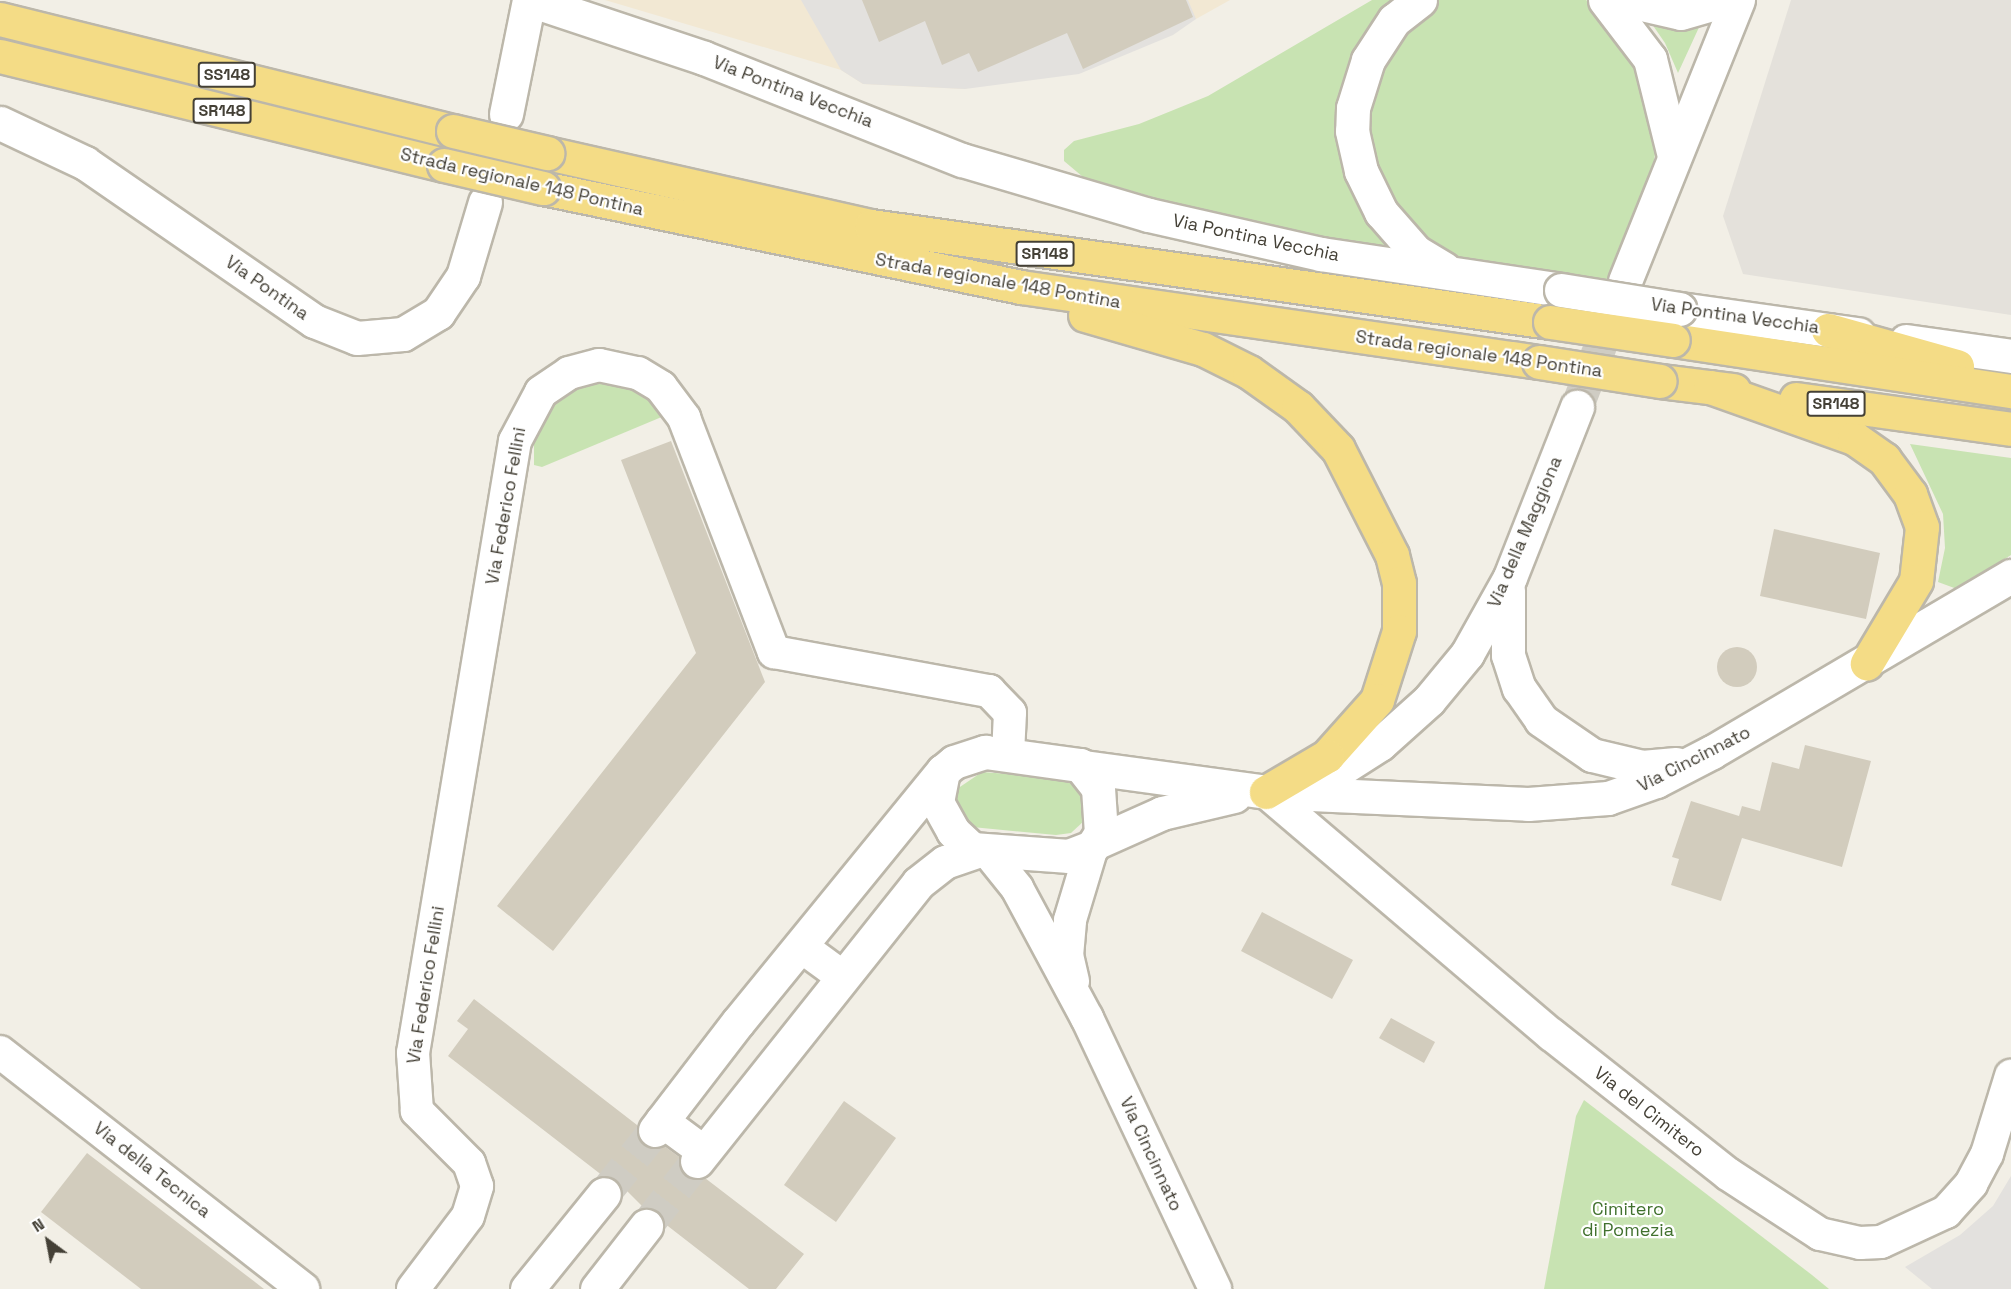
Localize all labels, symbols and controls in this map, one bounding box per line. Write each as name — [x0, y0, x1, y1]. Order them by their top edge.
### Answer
street label: Via Pontina Vecchia — [710, 51, 876, 133]
road number: SS148 — [197, 62, 257, 88]
road number: SR148 — [192, 98, 252, 124]
street label: Strada regionale 148 Pontina — [398, 143, 646, 221]
street label: Via Pontina Vecchia — [1171, 210, 1341, 266]
road number: SR148 — [1015, 241, 1075, 267]
street label: Strada regionale 148 Pontina — [874, 249, 1122, 313]
street label: Via Pontina — [221, 251, 313, 325]
street label: Via Pontina Vecchia — [1649, 293, 1821, 339]
street label: Strada regionale 148 Pontina — [1354, 326, 1604, 382]
road number: SR148 — [1806, 391, 1866, 417]
street label: Via Federico Fellini — [481, 425, 531, 587]
street label: Via della Maggiona — [1483, 453, 1567, 611]
street label: Via Cincinnato — [1634, 721, 1754, 797]
street label: Via Federico Fellini — [403, 904, 449, 1066]
street label: Via del Cimitero — [1590, 1062, 1708, 1162]
street label: Via Cincinnato — [1115, 1093, 1187, 1215]
street label: Via della Tecnica — [89, 1117, 215, 1223]
park label: Cimitero di Pomezia — [1582, 1199, 1674, 1242]
north arrow — [18, 1211, 78, 1271]
text: N — [28, 1214, 48, 1237]

